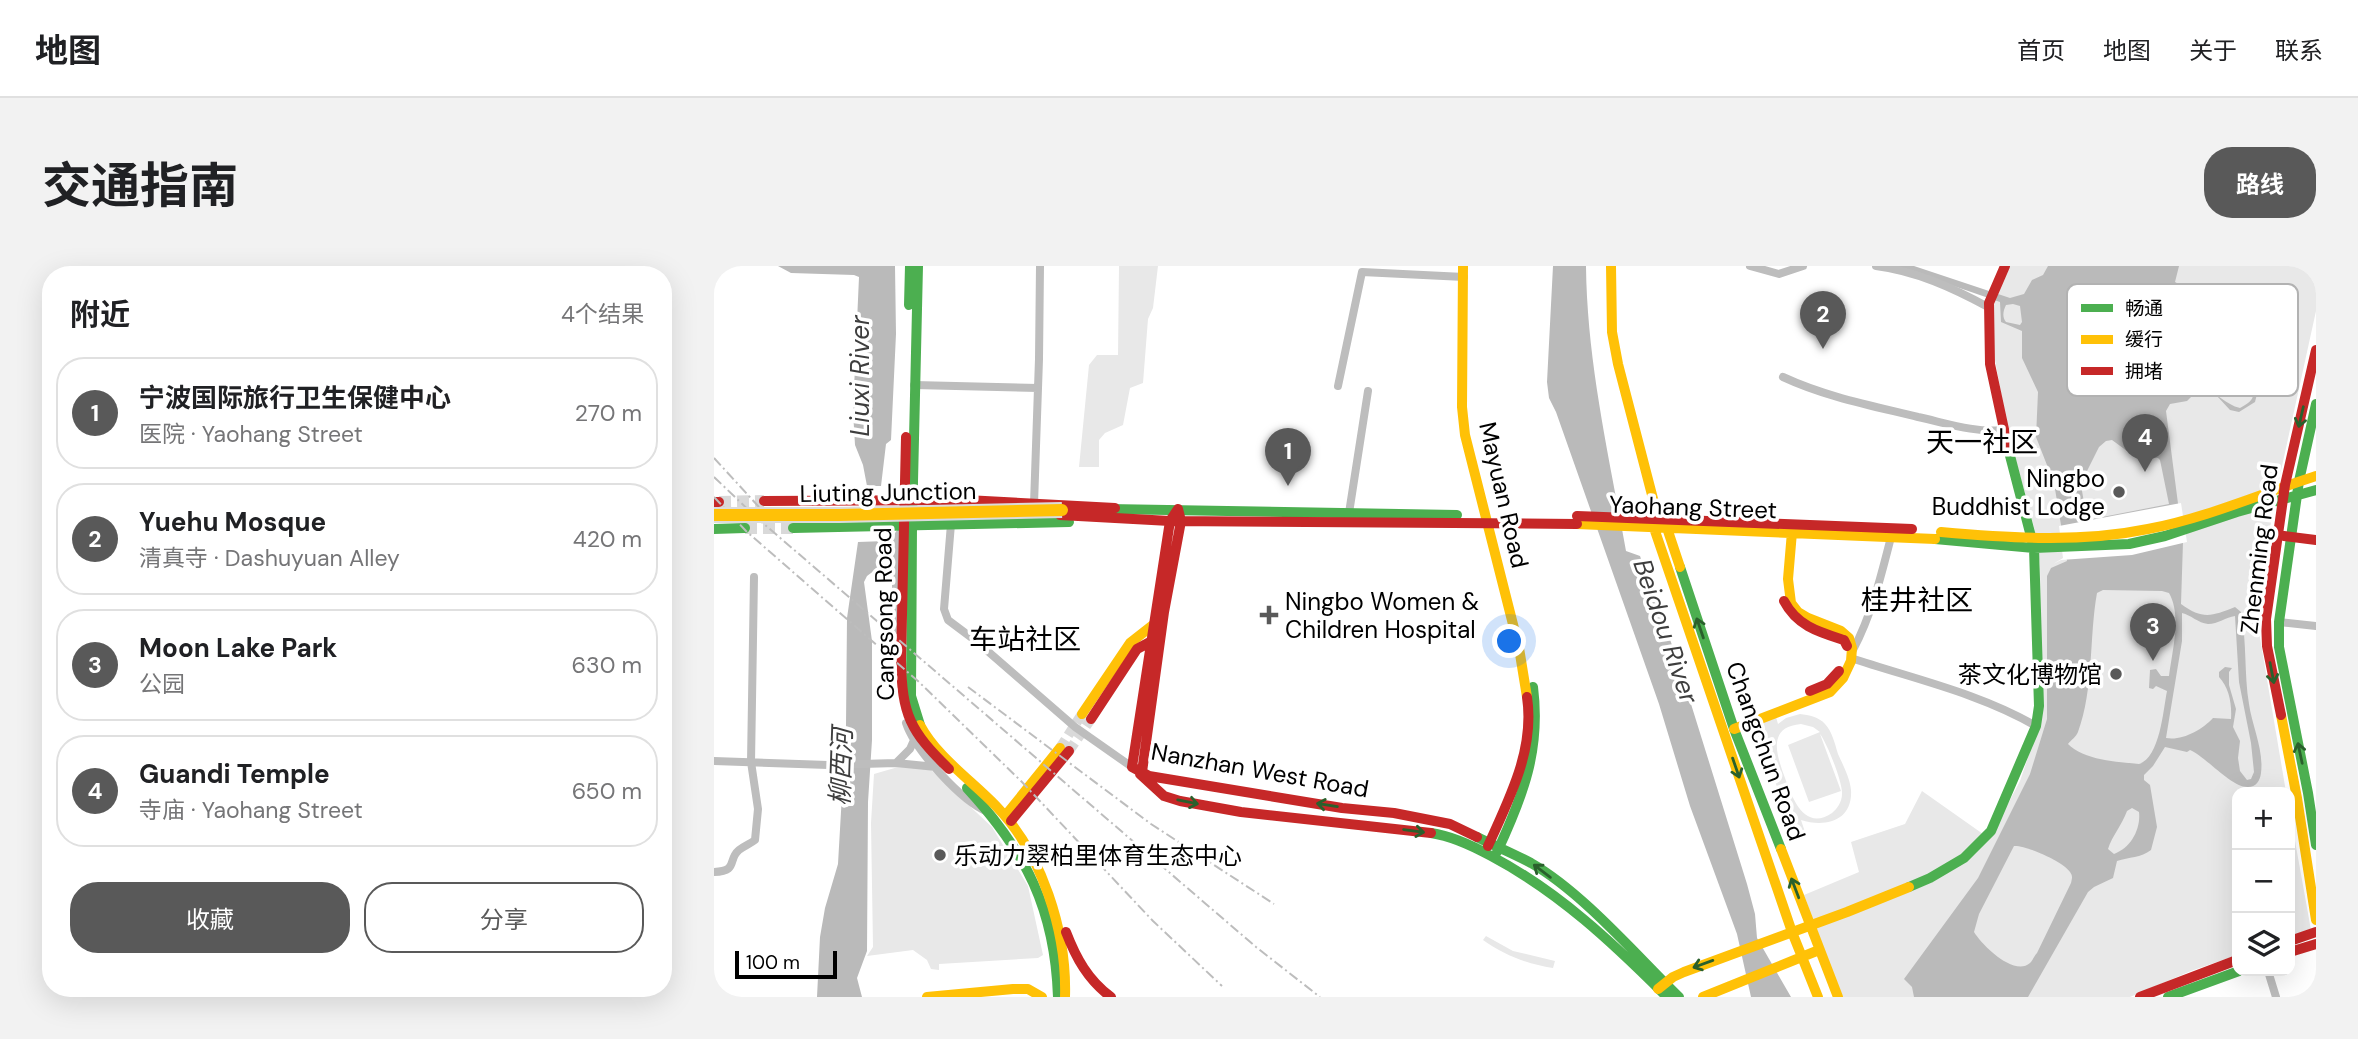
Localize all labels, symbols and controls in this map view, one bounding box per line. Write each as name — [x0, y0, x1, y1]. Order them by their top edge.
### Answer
text: 地图 — [35, 29, 101, 72]
text: 首页 — [2017, 35, 2065, 66]
text: 地图 — [2103, 35, 2151, 66]
text: 关于 — [2189, 35, 2237, 66]
text: 联系 — [2275, 35, 2323, 66]
button: 路线 — [2204, 147, 2316, 218]
text: 交通指南 — [42, 154, 238, 218]
legend — [2067, 284, 2298, 396]
pin: 2 — [1800, 291, 1846, 349]
text: 附近 — [70, 295, 130, 334]
text: 畅通 — [2125, 296, 2163, 321]
text: 4个结果 — [561, 299, 644, 329]
water label: Liuxi River — [843, 314, 877, 437]
text: 缓行 — [2125, 327, 2163, 352]
text: 拥堵 — [2125, 359, 2163, 384]
text: 宁波国际旅行卫生保健中心 — [139, 381, 451, 415]
text: 1 — [91, 398, 99, 428]
text: 270 m — [575, 398, 642, 428]
one-way arrow — [2294, 405, 2307, 428]
pin: 4 — [2122, 414, 2168, 472]
text: 医院 · Yaohang Street — [139, 419, 363, 449]
street label: Mayuan Road — [1472, 419, 1536, 571]
district label: 天一社区 — [1926, 424, 2038, 461]
pin: 1 — [1265, 428, 1311, 486]
street label: Zhenming Road — [2233, 462, 2285, 636]
place label: Ningbo Buddhist Lodge — [1932, 463, 2105, 522]
street label: Liuting Junction — [799, 475, 977, 509]
marker: Ningbo Buddhist Lodge — [2111, 484, 2127, 500]
street label: Yaohang Street — [1609, 489, 1777, 525]
text: Yuehu Mosque — [139, 505, 326, 539]
text: 2 — [88, 524, 102, 554]
text: 420 m — [573, 524, 642, 554]
street label: Cangsong Road — [867, 527, 901, 701]
text: 清真寺 · Dashuyuan Alley — [139, 543, 400, 573]
water label: Beidou River — [1625, 554, 1707, 709]
district label: 桂井社区 — [1861, 582, 1973, 619]
place label: Ningbo Women & Children Hospital — [1285, 586, 1480, 645]
pin: 3 — [2130, 603, 2176, 661]
marker: Ningbo Women & Children Hospital — [1259, 605, 1279, 625]
one-way arrow — [1693, 618, 1705, 640]
district label: 车站社区 — [969, 621, 1081, 658]
your location — [1492, 624, 1526, 658]
text: Moon Lake Park — [139, 631, 337, 665]
text: 3 — [88, 650, 102, 680]
text: 630 m — [572, 650, 642, 680]
street label: Changchun Road — [1719, 657, 1813, 845]
place label: 茶文化博物馆 — [1958, 659, 2102, 690]
one-way arrow — [2266, 661, 2280, 684]
marker: 茶文化博物馆 — [2108, 666, 2124, 682]
text: 公园 — [139, 669, 185, 699]
water label: 柳西河 — [823, 722, 860, 807]
street label: Nanzhan West Road — [1149, 736, 1371, 804]
one-way arrow — [2293, 742, 2307, 765]
one-way arrow — [1731, 756, 1743, 778]
text: Guandi Temple — [139, 757, 330, 791]
text: 4 — [88, 776, 102, 806]
text: 650 m — [572, 776, 642, 806]
map controls — [2232, 787, 2295, 976]
button: + — [2232, 787, 2295, 850]
text: 寺庙 · Yaohang Street — [139, 795, 363, 825]
one-way arrow — [1176, 796, 1199, 810]
one-way arrow — [1317, 798, 1339, 811]
one-way arrow — [1402, 825, 1425, 838]
place label: 乐动力翠柏里体育生态中心 — [954, 840, 1242, 871]
marker: 乐动力翠柏里体育生态中心 — [932, 847, 948, 863]
button: − — [2232, 850, 2295, 913]
one-way arrow — [1533, 864, 1552, 878]
one-way arrow — [1787, 878, 1800, 900]
button: 收藏 — [70, 882, 350, 953]
button: 分享 — [364, 882, 644, 953]
button: layers — [2232, 913, 2295, 976]
scale bar — [735, 948, 836, 980]
text: 100 m — [746, 950, 800, 975]
one-way arrow — [1693, 959, 1715, 972]

